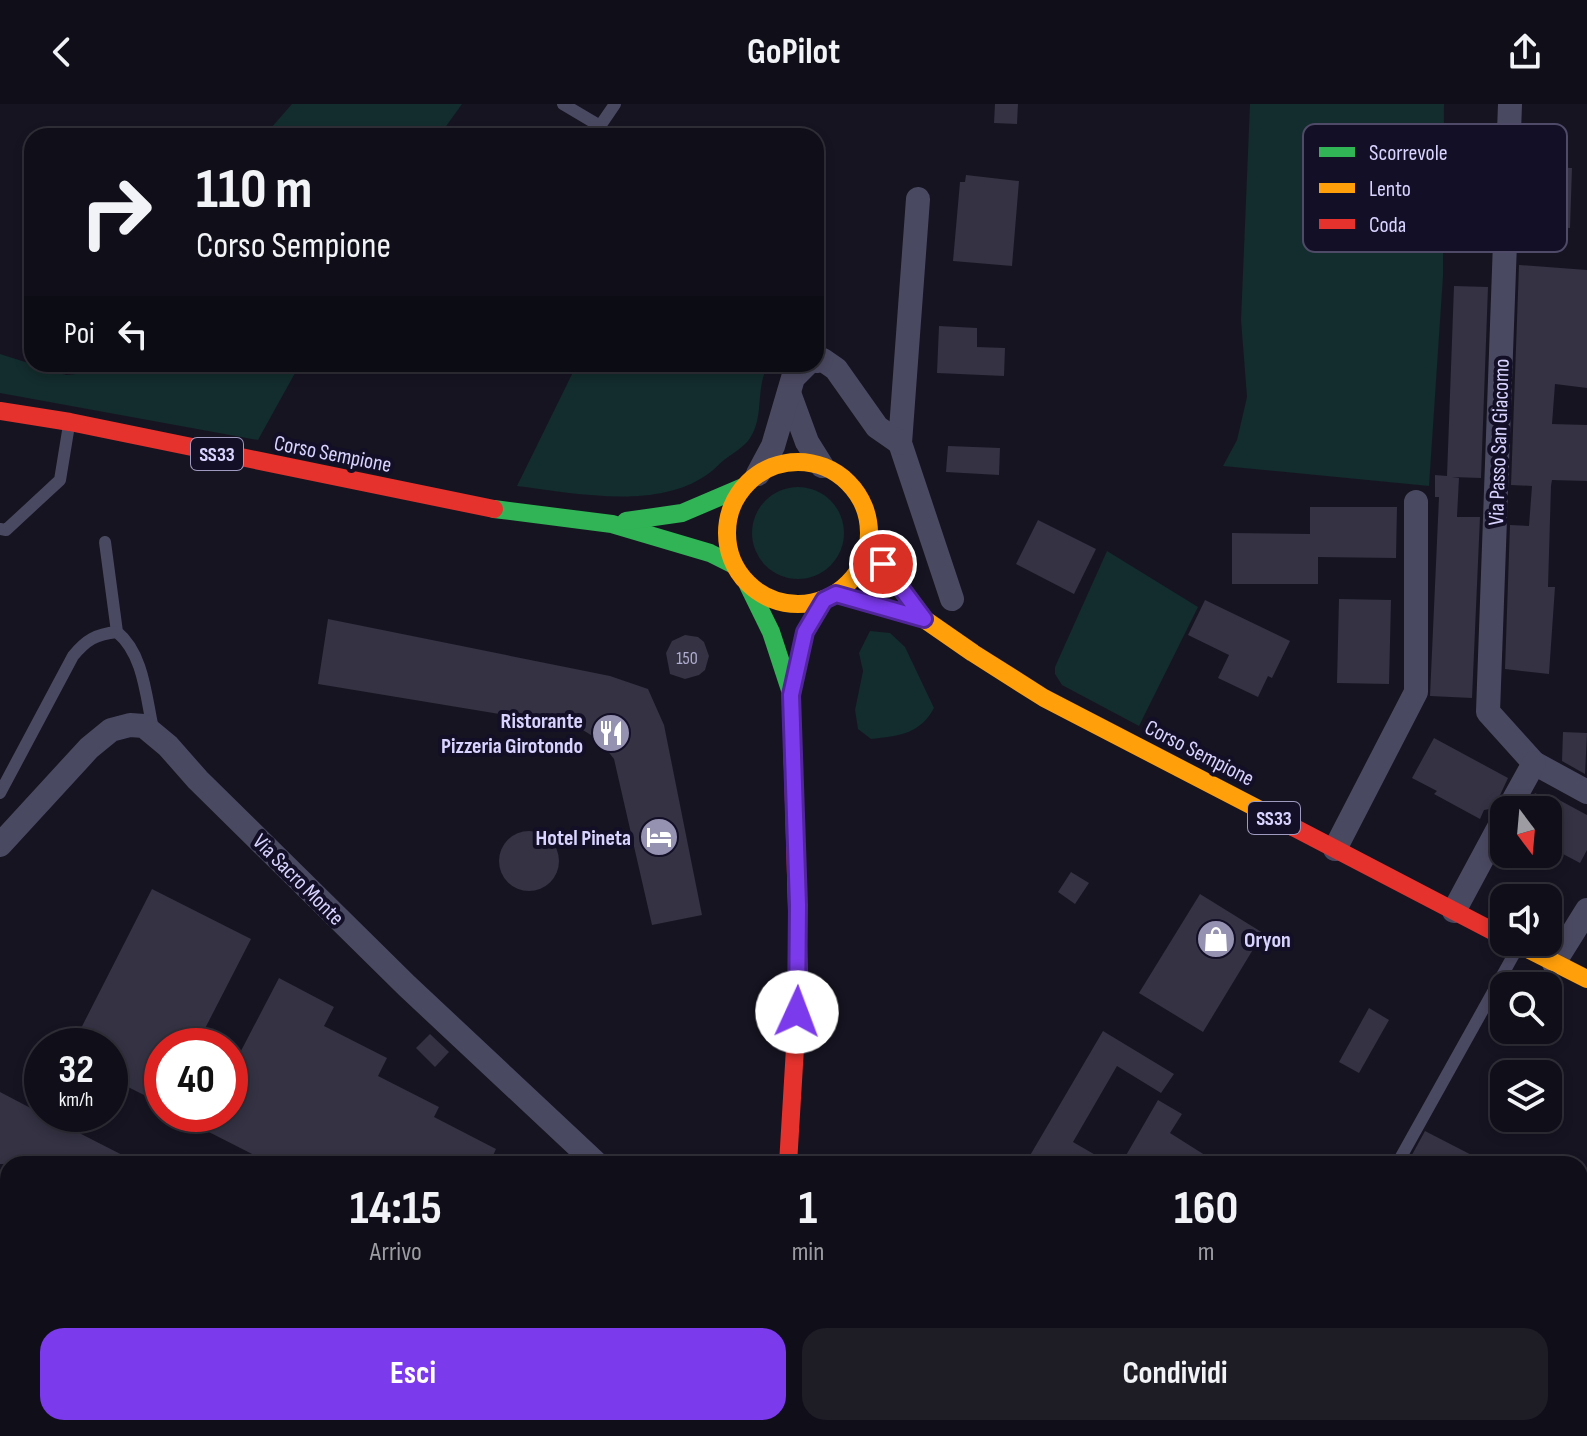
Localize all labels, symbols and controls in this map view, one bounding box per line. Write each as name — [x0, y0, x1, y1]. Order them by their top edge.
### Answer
icon: back — [40, 30, 84, 74]
icon: share — [1503, 30, 1547, 74]
text: GoPilot — [747, 31, 840, 74]
legend — [1303, 124, 1567, 252]
text: Scorrevole — [1369, 140, 1448, 167]
text: 110 m — [196, 157, 312, 224]
icon: right — [64, 160, 168, 264]
text: Lento — [1369, 176, 1411, 203]
text: Coda — [1369, 212, 1406, 239]
text: Corso Sempione — [196, 225, 391, 268]
icon: left — [111, 312, 155, 356]
text: Poi — [64, 316, 95, 352]
street label: Via Passo San Giacomo — [1483, 358, 1516, 526]
street label: Corso Sempione — [272, 430, 394, 479]
road number: SS33 — [191, 438, 243, 470]
pin — [849, 530, 917, 598]
icon: arrive — [861, 542, 905, 586]
house number: 150 — [676, 648, 698, 669]
place label: Ristorante Pizzeria Girotondo — [441, 708, 583, 760]
restaurant icon: Ristorante Pizzeria Girotondo — [590, 712, 632, 754]
street label: Corso Sempione — [1140, 714, 1259, 792]
north arrow — [1490, 796, 1562, 868]
map controls — [1490, 796, 1562, 1132]
road number: SS33 — [1248, 802, 1300, 834]
hotel icon: Hotel Pineta — [638, 816, 680, 858]
place label: Hotel Pineta — [535, 825, 631, 852]
street label: Via Sacro Monte — [247, 829, 349, 931]
button: sound — [1490, 884, 1562, 956]
shop icon: Oryon — [1195, 918, 1237, 960]
place label: Oryon — [1244, 927, 1291, 954]
position arrow — [755, 970, 839, 1054]
button: search — [1490, 972, 1562, 1044]
speed limit sign: 40 — [144, 1028, 248, 1132]
text: 32 — [58, 1046, 94, 1094]
button: layers — [1490, 1060, 1562, 1132]
text: km/h — [59, 1088, 93, 1112]
text: 14:15 — [350, 1180, 442, 1237]
text: 1 — [799, 1180, 817, 1237]
text: 160 — [1174, 1180, 1238, 1237]
text: Arrivo — [370, 1237, 422, 1268]
text: min — [792, 1237, 824, 1268]
text: m — [1198, 1237, 1214, 1268]
button: Esci — [40, 1328, 786, 1420]
button: Condividi — [802, 1328, 1548, 1420]

